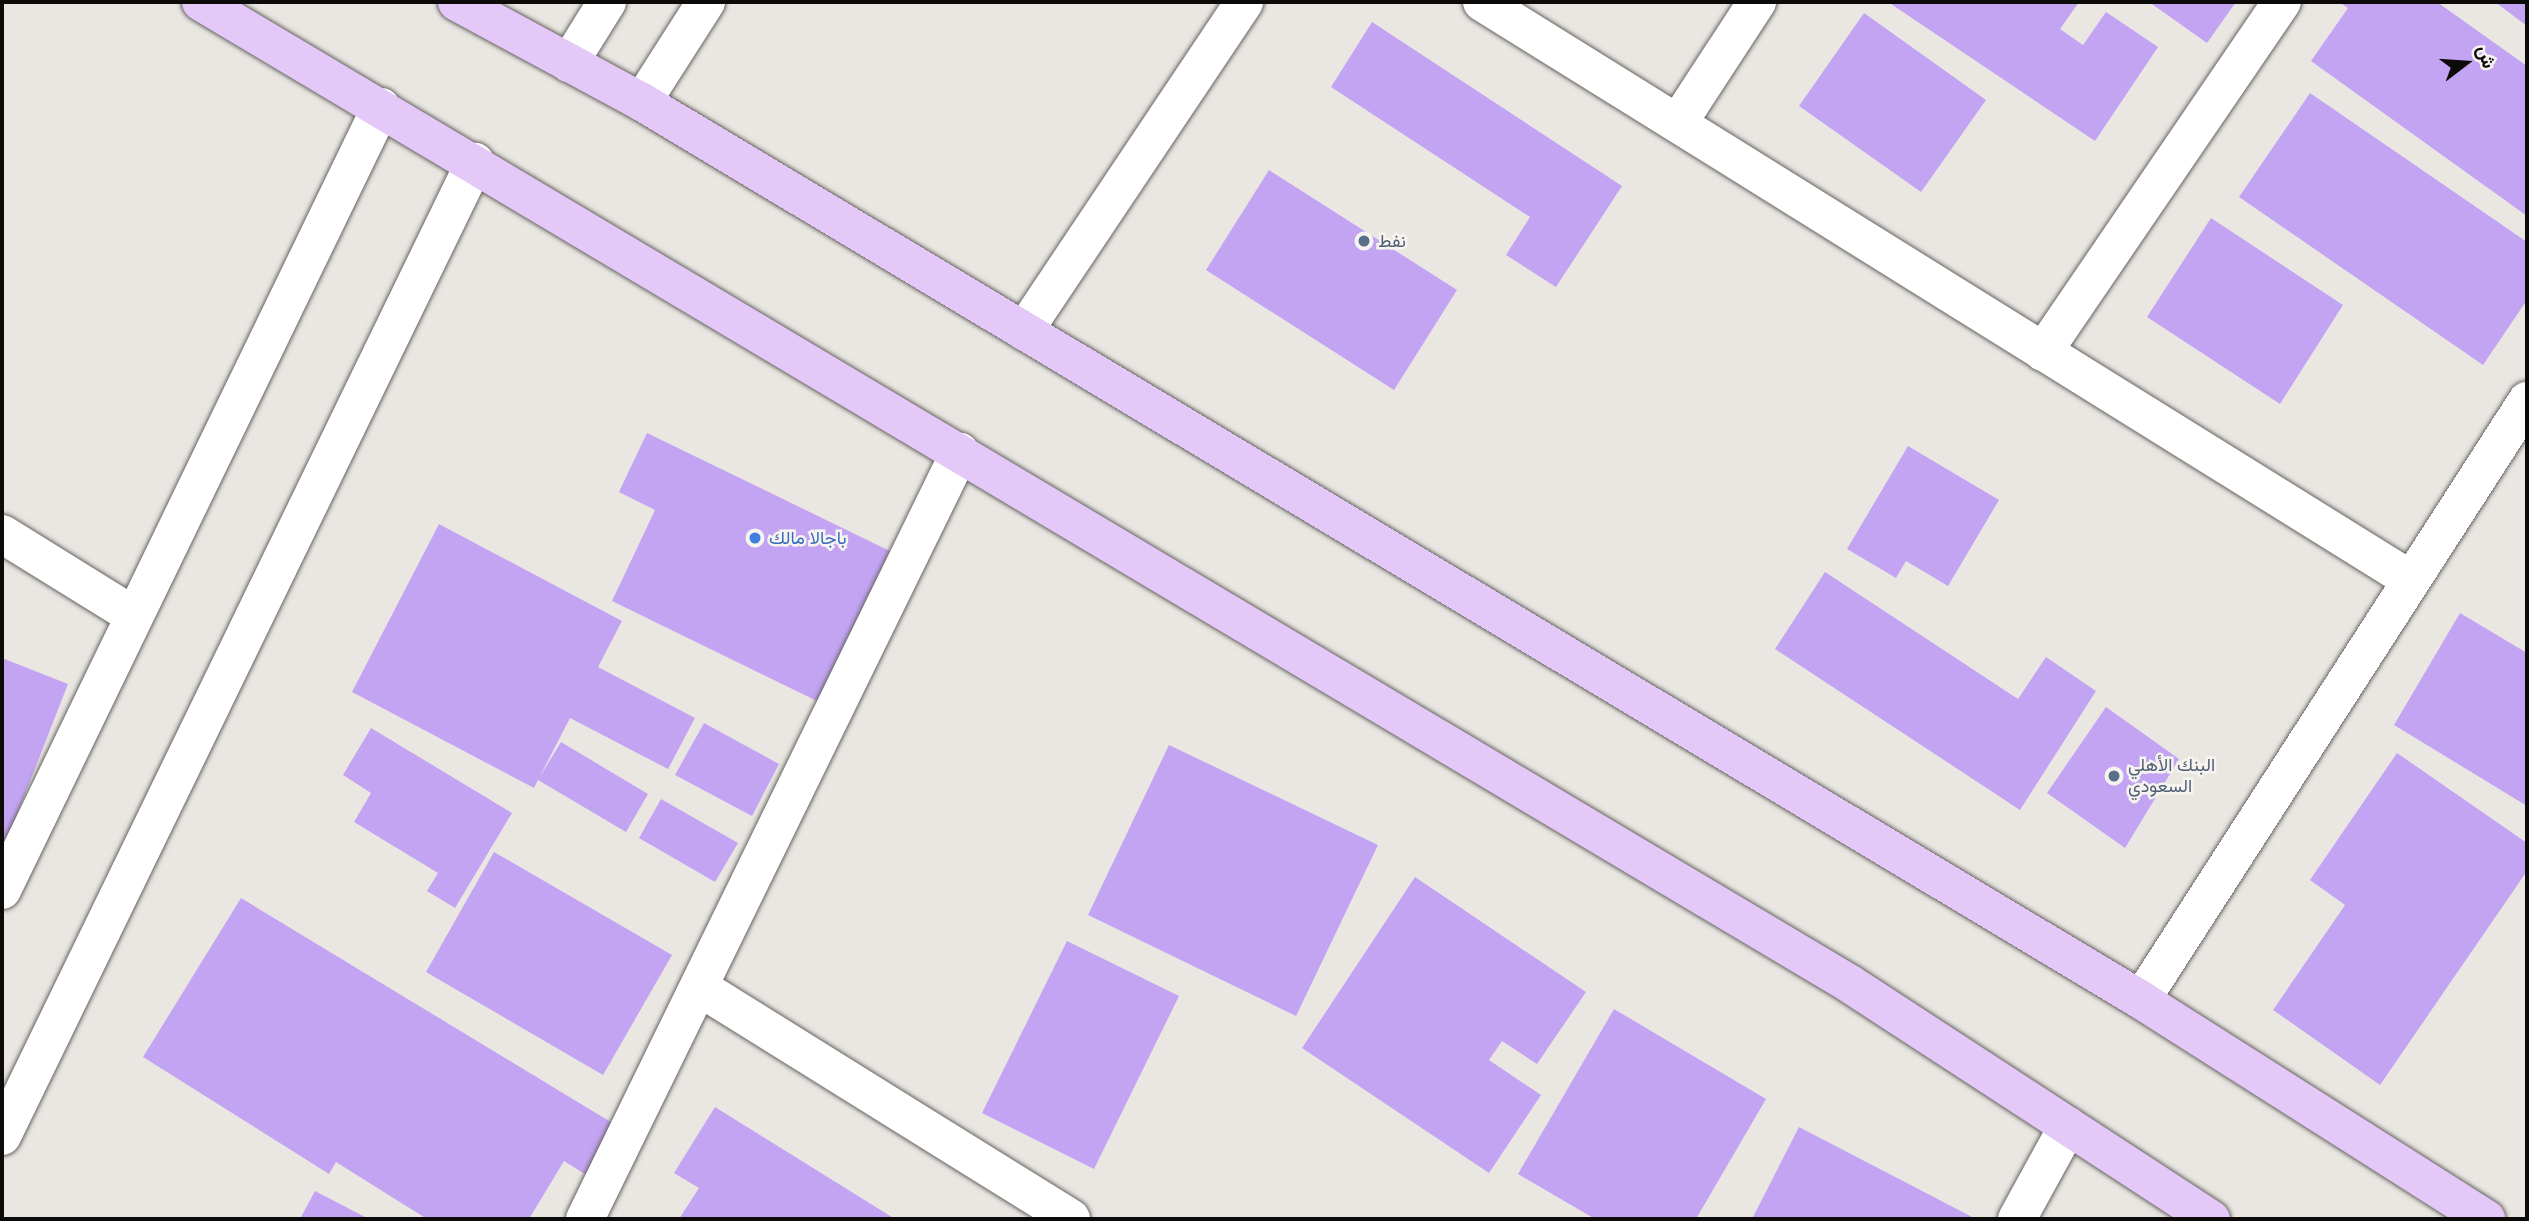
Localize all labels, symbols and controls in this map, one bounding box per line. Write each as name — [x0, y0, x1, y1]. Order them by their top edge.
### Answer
north arrow — [2431, 28, 2501, 98]
text: ش — [2471, 42, 2502, 71]
place label: نفط — [1378, 230, 1406, 252]
marker: نفط — [1356, 233, 1372, 249]
place label: باجالا مالك — [769, 527, 847, 549]
marker: باجالا مالك — [747, 530, 763, 546]
place label: البنك الأهلي السعودي — [2128, 755, 2215, 798]
marker: البنك الأهلي السعودي — [2106, 768, 2122, 784]

